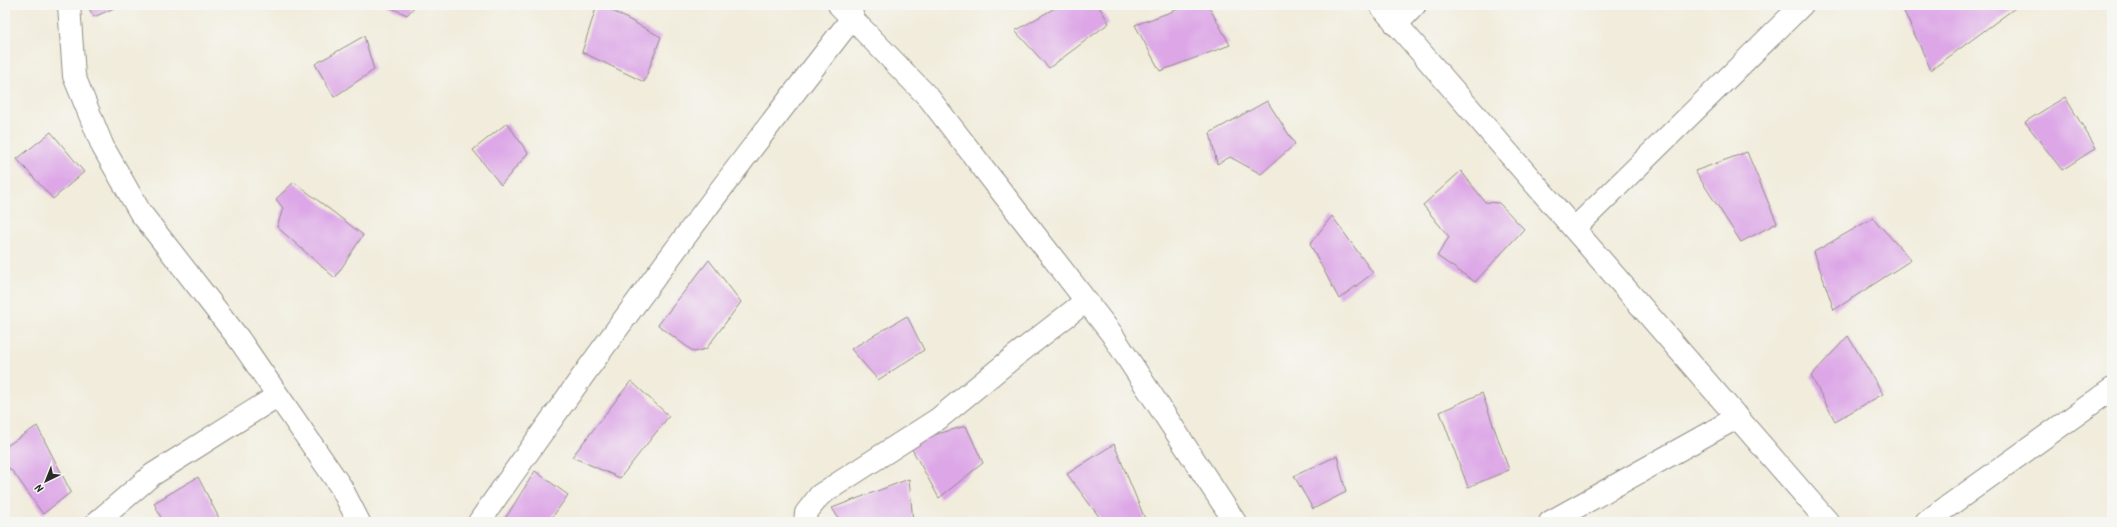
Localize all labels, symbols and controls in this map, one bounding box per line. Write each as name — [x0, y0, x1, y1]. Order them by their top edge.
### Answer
north arrow — [26, 461, 66, 501]
text: N — [31, 479, 49, 497]

